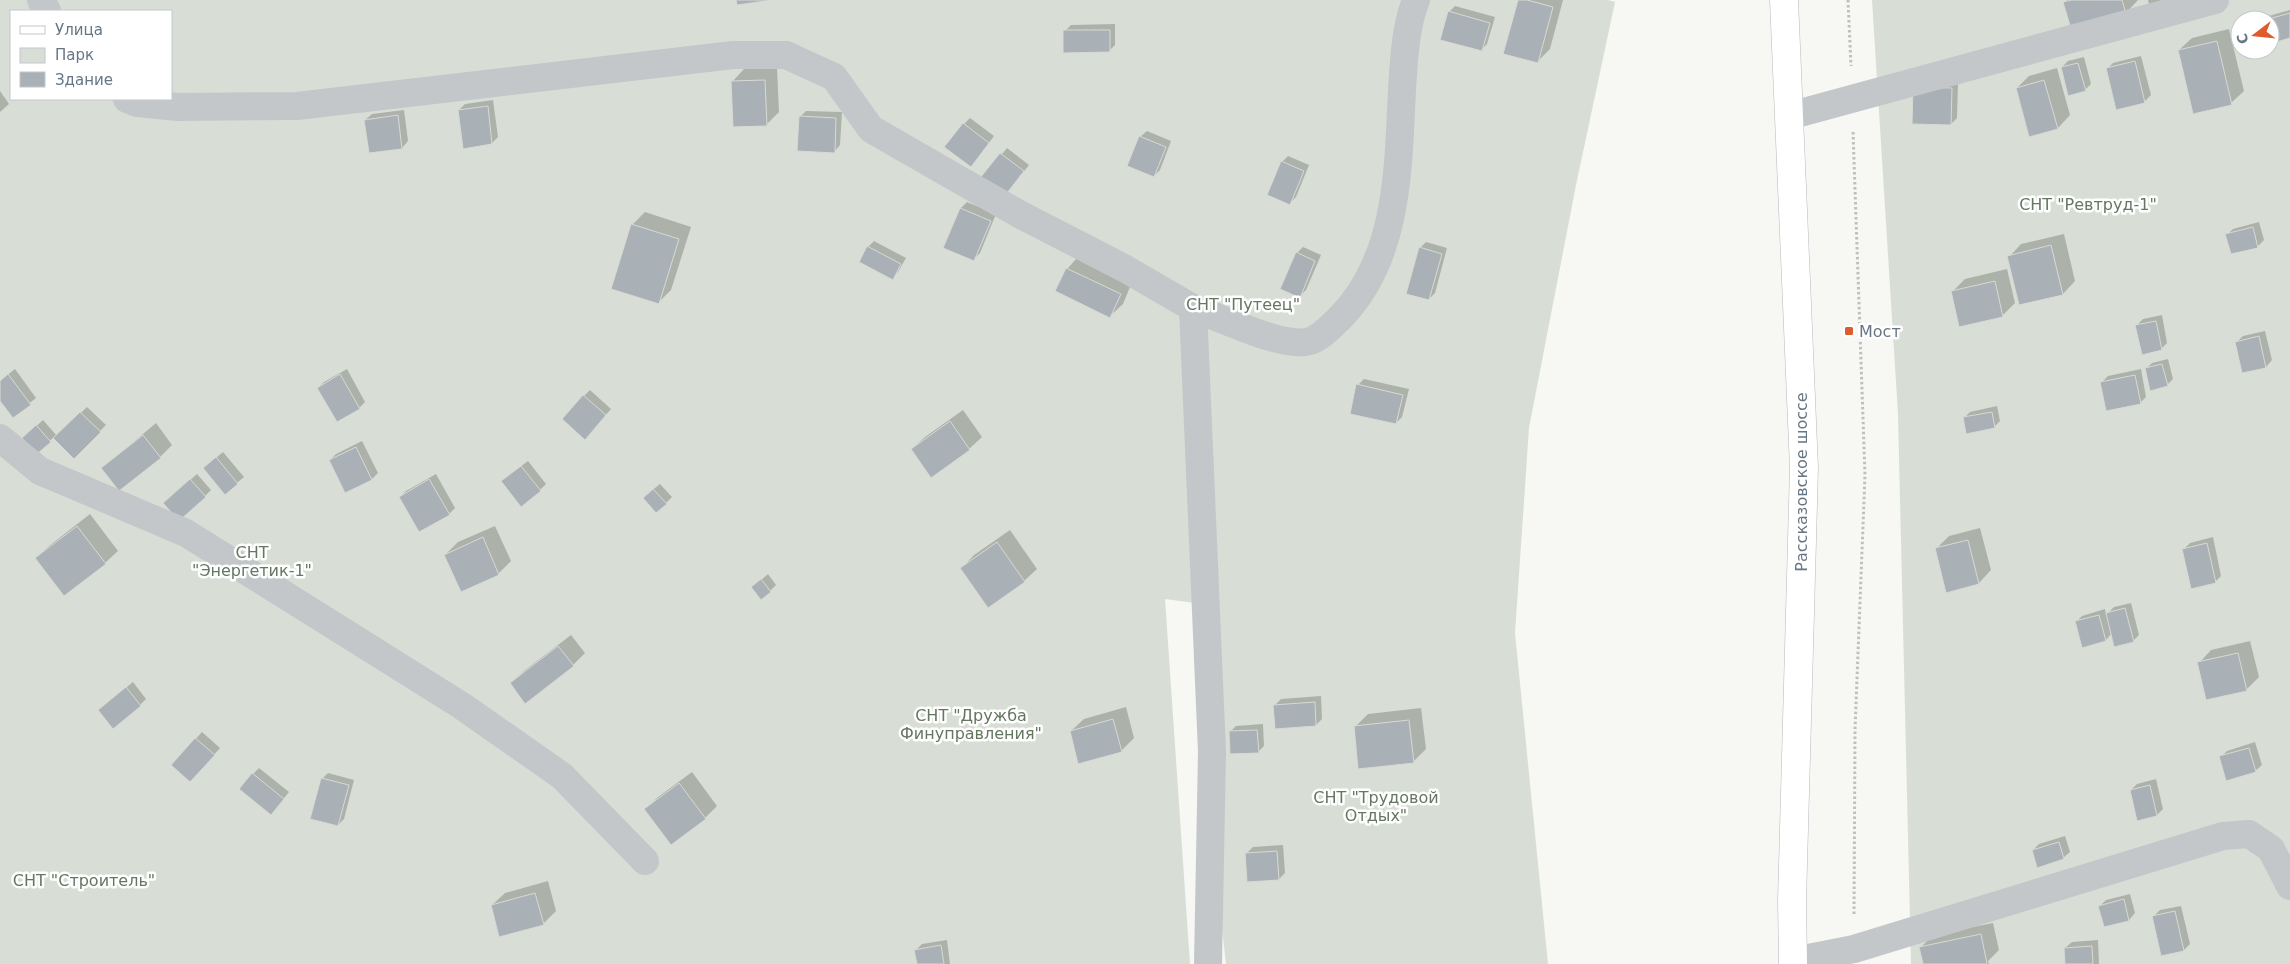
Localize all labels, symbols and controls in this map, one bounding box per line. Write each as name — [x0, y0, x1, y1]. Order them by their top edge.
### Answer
legend — [10, 10, 172, 100]
north arrow — [2230, 10, 2280, 60]
text: Улица — [55, 21, 103, 39]
text: С — [2233, 31, 2252, 46]
text: Парк — [55, 46, 94, 64]
text: Здание — [55, 71, 113, 89]
park label: СНТ "Ревтруд-1" — [2019, 195, 2157, 214]
park label: СНТ "Путеец" — [1186, 295, 1300, 314]
place label: Мост — [1859, 322, 1901, 341]
marker: Мост — [1843, 325, 1855, 337]
street label: Рассказовское шоссе — [1792, 392, 1811, 572]
park label: СНТ "Энергетик-1" — [192, 543, 312, 580]
park label: СНТ "Дружба Финуправления" — [900, 706, 1042, 743]
park label: СНТ "Трудовой Отдых" — [1313, 788, 1439, 825]
park label: СНТ "Строитель" — [13, 871, 155, 890]

